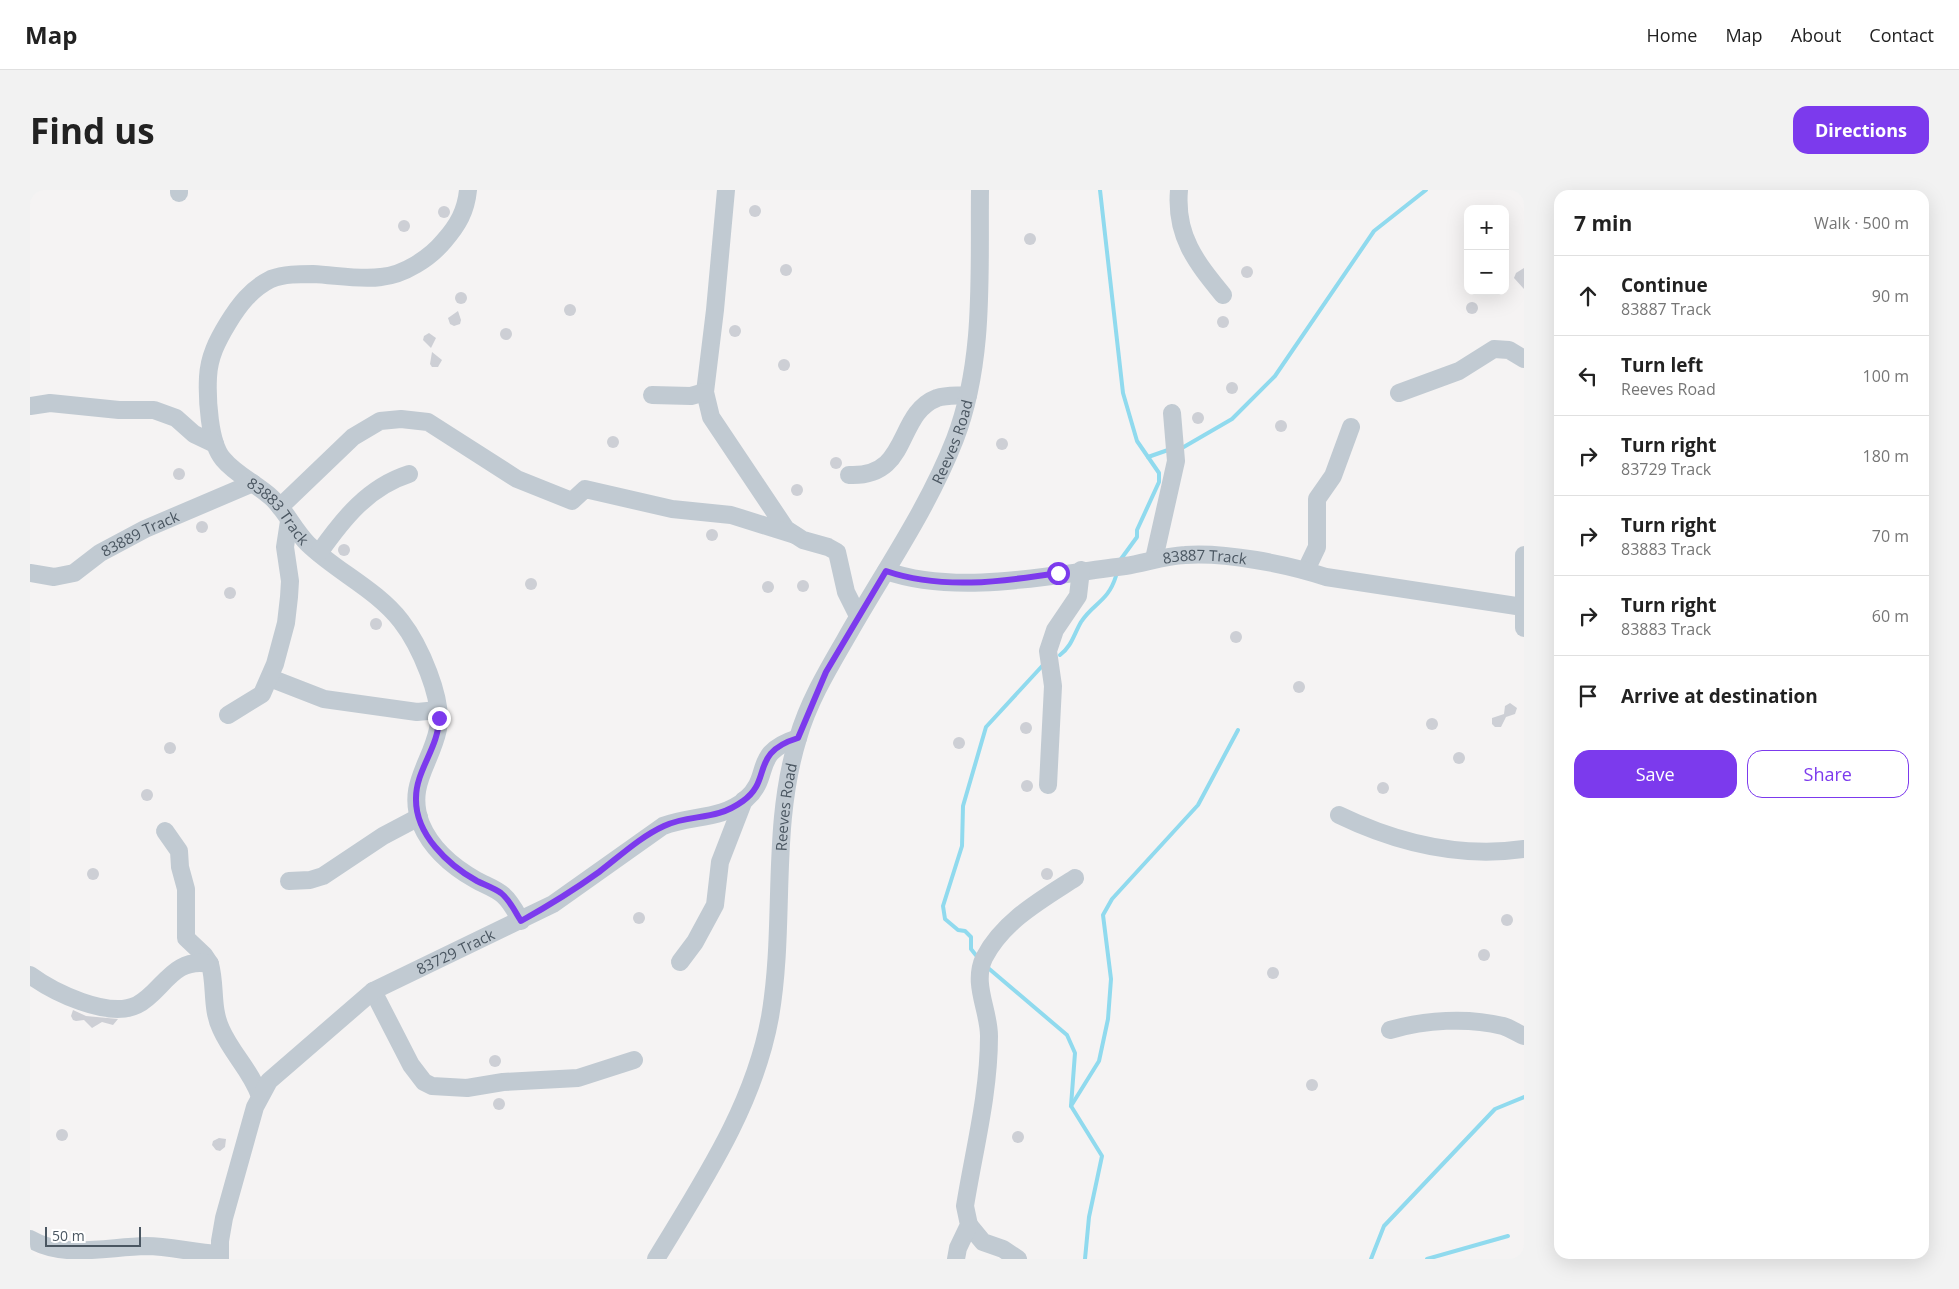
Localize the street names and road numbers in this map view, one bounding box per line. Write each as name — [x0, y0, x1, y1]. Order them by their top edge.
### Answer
street label: Reeves Road — [927, 398, 977, 487]
street label: 83883 Track — [244, 473, 314, 549]
street label: 83889 Track — [97, 506, 182, 561]
street label: 83887 Track — [1161, 544, 1248, 568]
street label: Reeves Road — [771, 761, 801, 852]
street label: 83729 Track — [413, 924, 498, 979]

